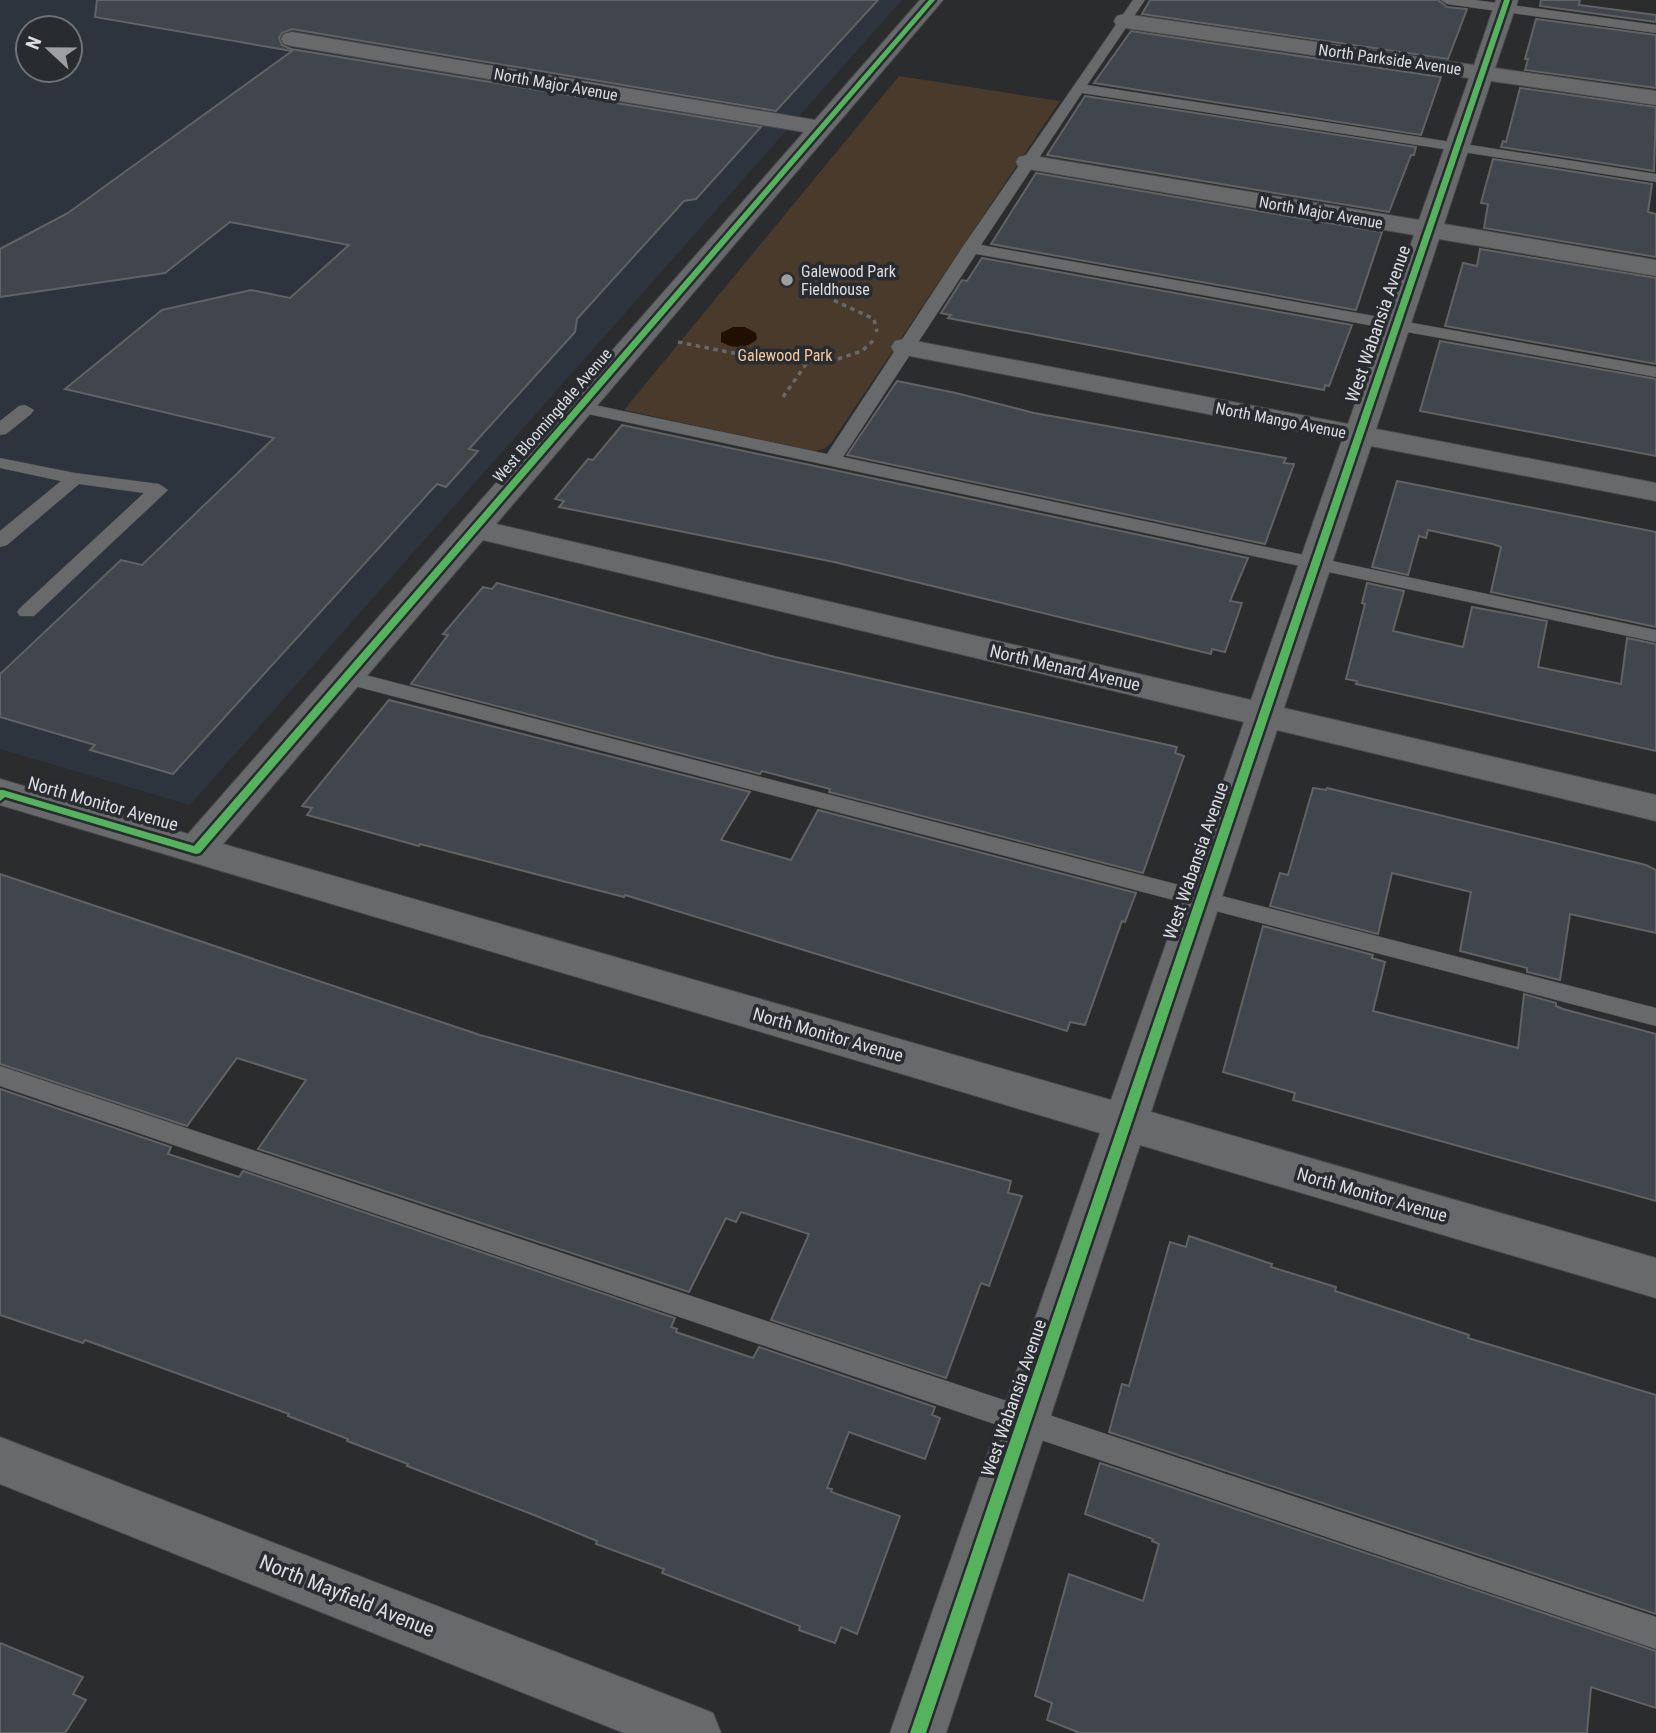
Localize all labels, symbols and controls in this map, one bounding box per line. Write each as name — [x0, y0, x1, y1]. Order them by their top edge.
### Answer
north arrow — [14, 14, 84, 84]
text: N — [21, 33, 47, 53]
street label: North Parkside Avenue — [1317, 40, 1463, 79]
street label: North Major Avenue — [493, 64, 619, 105]
street label: North Major Avenue — [1258, 192, 1384, 233]
street label: West Wabansia Avenue — [1341, 243, 1414, 405]
place label: Galewood Park Fieldhouse — [801, 262, 897, 299]
marker: Galewood Park Fieldhouse — [779, 272, 795, 288]
street label: West Bloomingdale Avenue — [489, 344, 616, 486]
park label: Galewood Park — [738, 346, 833, 365]
street label: North Mango Avenue — [1214, 399, 1348, 442]
street label: North Menard Avenue — [988, 640, 1142, 695]
street label: North Monitor Avenue — [26, 772, 181, 835]
street label: West Wabansia Avenue — [1159, 780, 1232, 942]
street label: North Monitor Avenue — [751, 1003, 906, 1066]
street label: North Monitor Avenue — [1295, 1163, 1450, 1226]
street label: West Wabansia Avenue — [977, 1317, 1050, 1479]
street label: North Mayfield Avenue — [256, 1550, 438, 1642]

